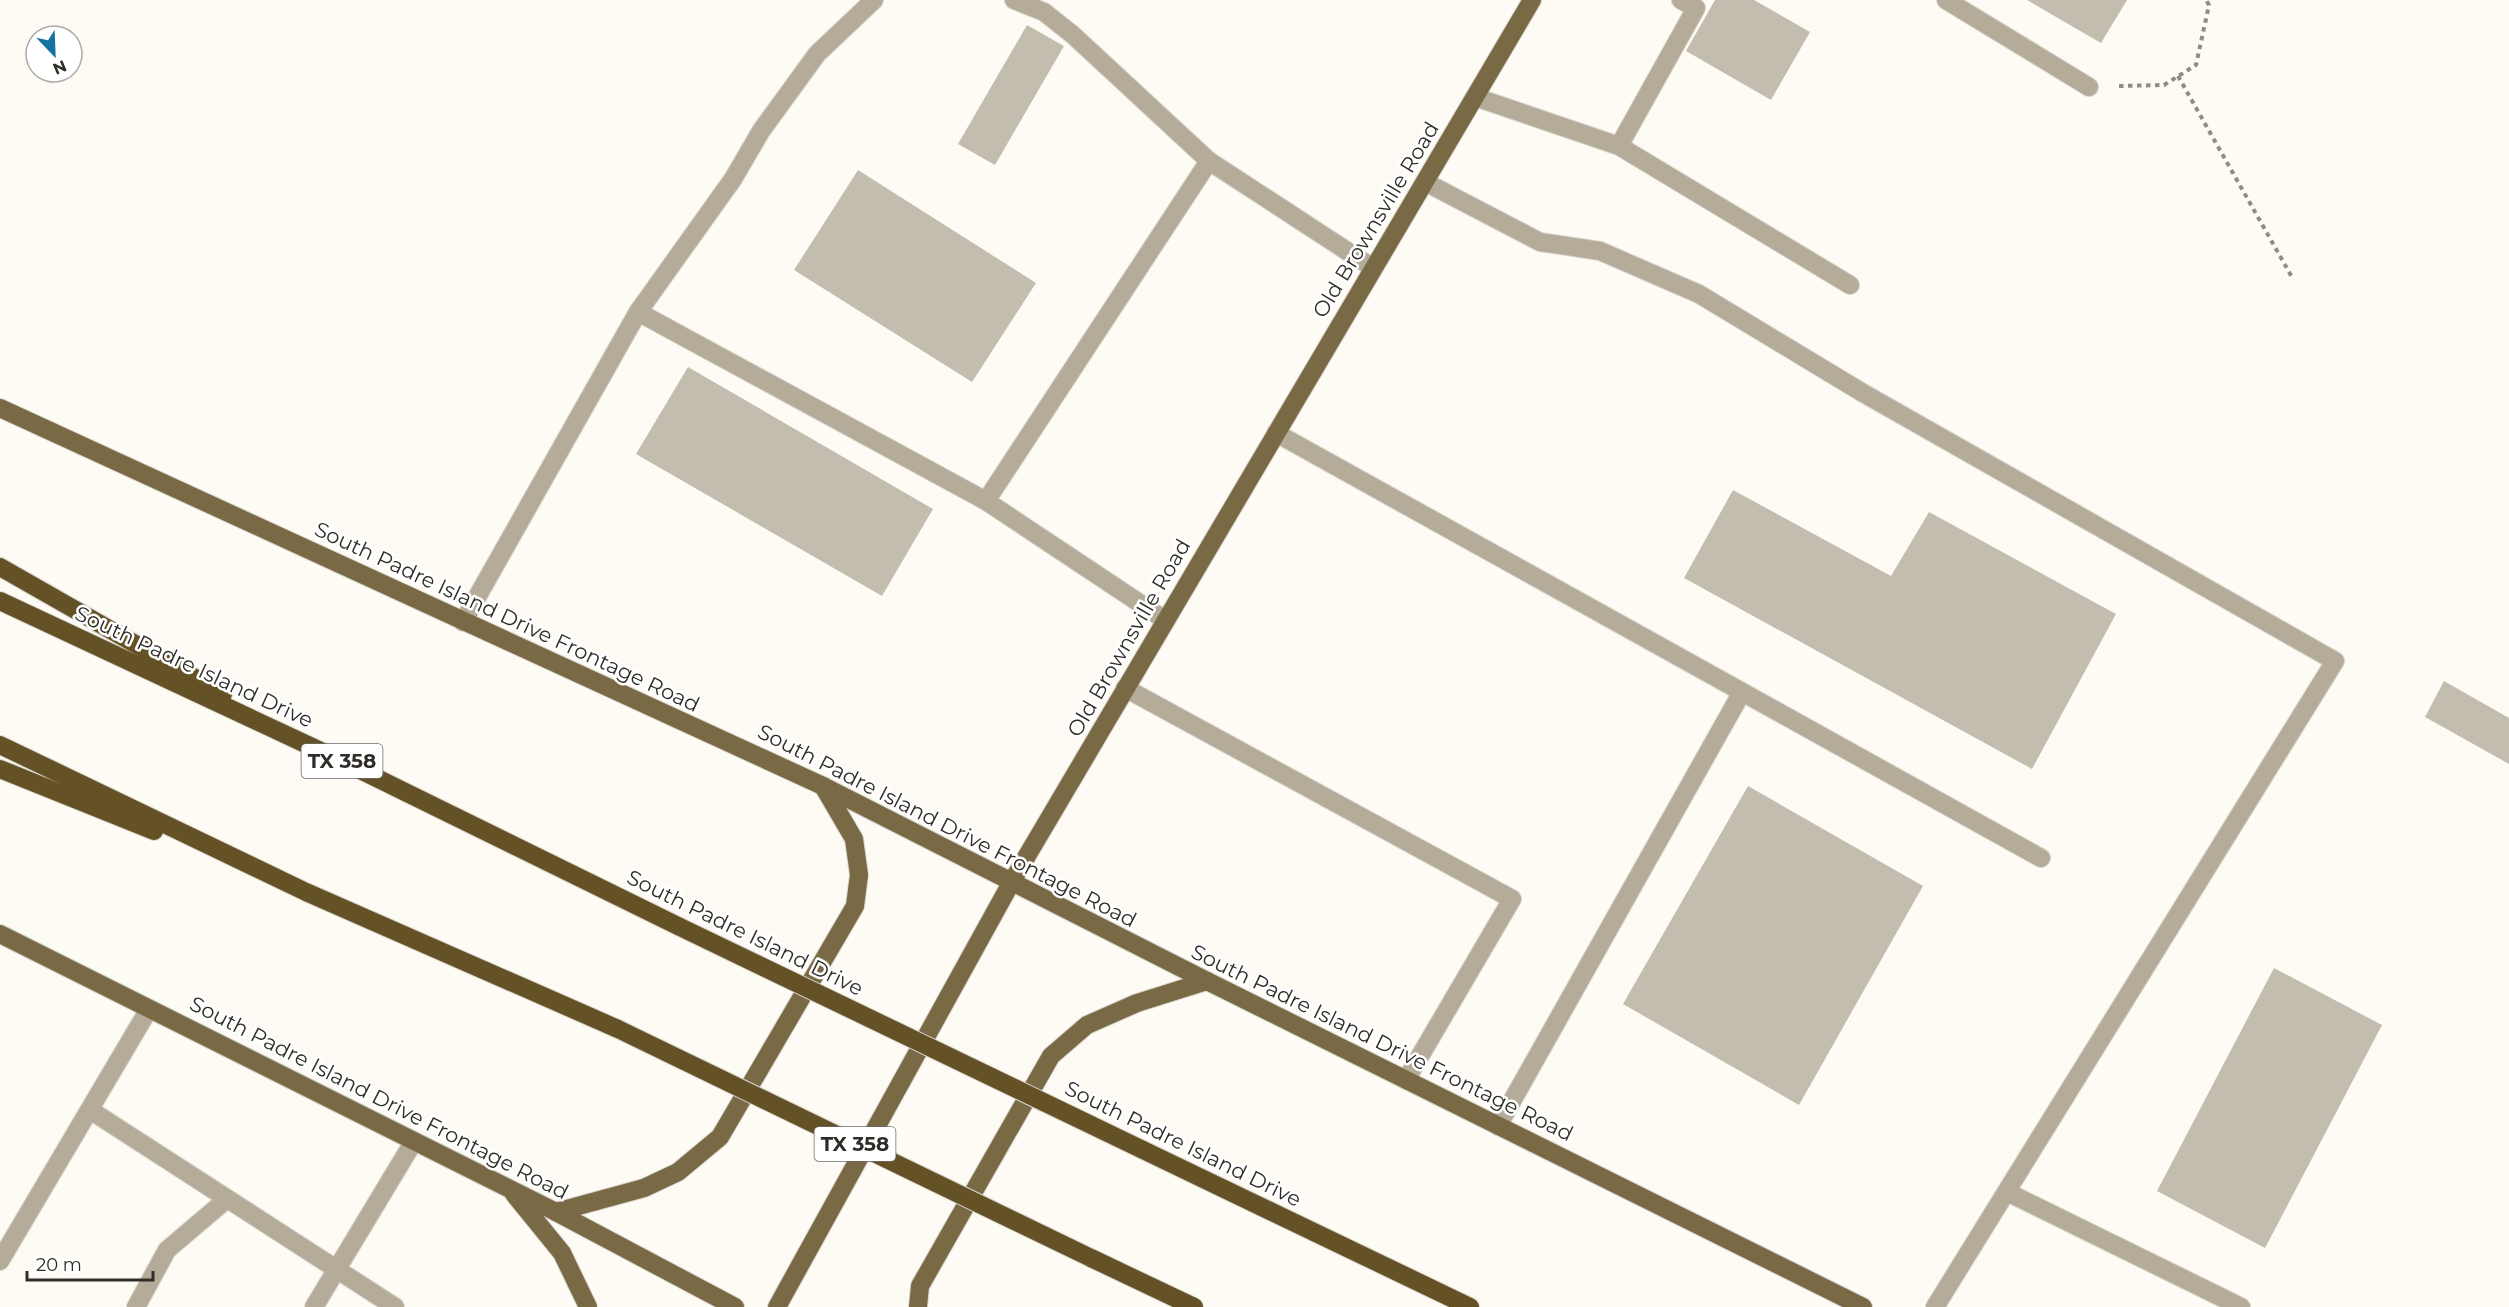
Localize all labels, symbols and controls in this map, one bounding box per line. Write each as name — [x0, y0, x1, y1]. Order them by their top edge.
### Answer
north arrow — [24, 24, 84, 84]
text: N — [50, 56, 69, 79]
street label: Old Brownsville Road — [1307, 117, 1444, 322]
street label: South Padre Island Drive Frontage Road — [311, 516, 704, 717]
street label: Old Brownsville Road — [1062, 535, 1195, 741]
street label: South Padre Island Drive — [71, 600, 317, 733]
street label: South Padre Island Drive Frontage Road — [754, 719, 1141, 932]
road number: TX 358 — [302, 744, 382, 778]
street label: South Padre Island Drive — [623, 864, 867, 1001]
street label: South Padre Island Drive Frontage Road — [1187, 939, 1577, 1146]
street label: South Padre Island Drive Frontage Road — [186, 991, 573, 1204]
street label: South Padre Island Drive — [1061, 1075, 1305, 1212]
road number: TX 358 — [814, 1127, 896, 1161]
scale bar — [27, 1244, 153, 1282]
text: 20 m — [36, 1254, 82, 1276]

